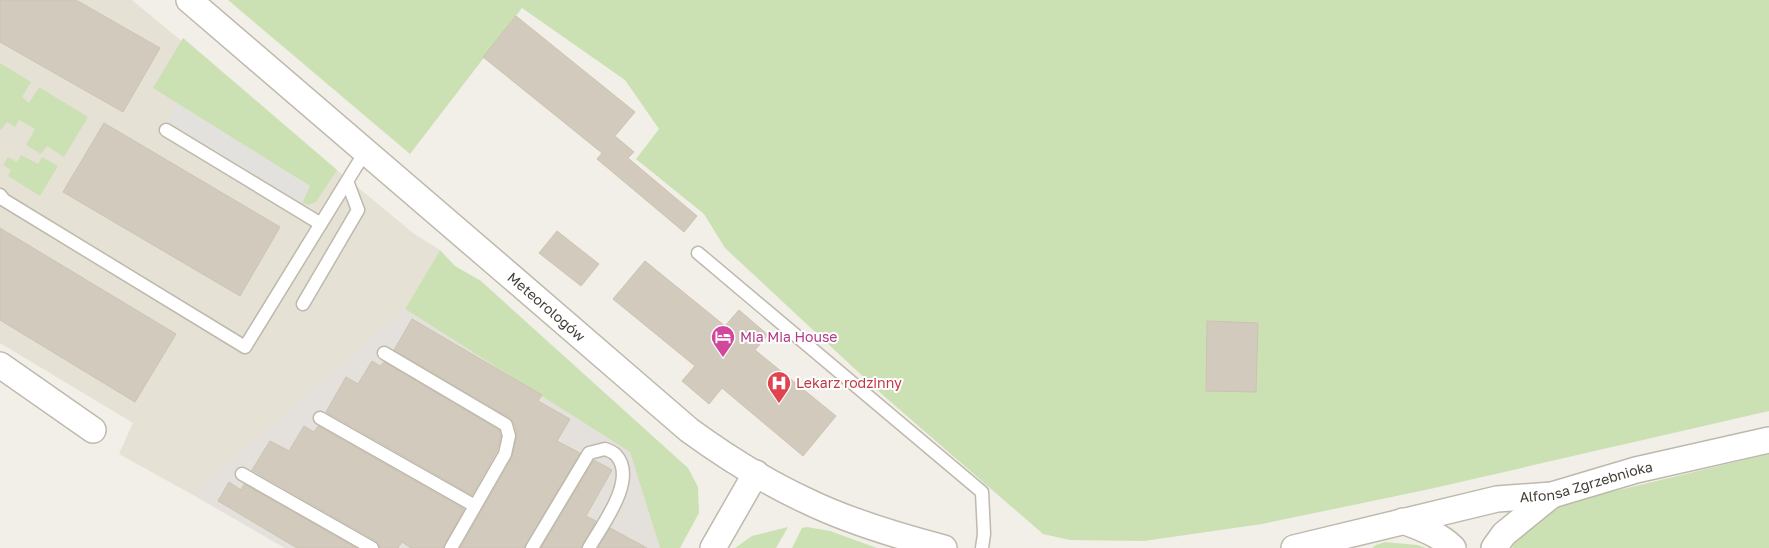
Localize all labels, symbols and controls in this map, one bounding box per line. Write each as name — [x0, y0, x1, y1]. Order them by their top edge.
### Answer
street label: Meteorologów — [504, 268, 589, 345]
hotel icon: Mia Mia House — [710, 324, 736, 358]
place label: Mia Mia House — [740, 328, 837, 345]
hospital icon: Lekarz rodzinny — [766, 370, 792, 404]
place label: Lekarz rodzinny — [796, 374, 902, 391]
street label: Alfonsa Zgrzebnioka — [1519, 458, 1654, 505]

